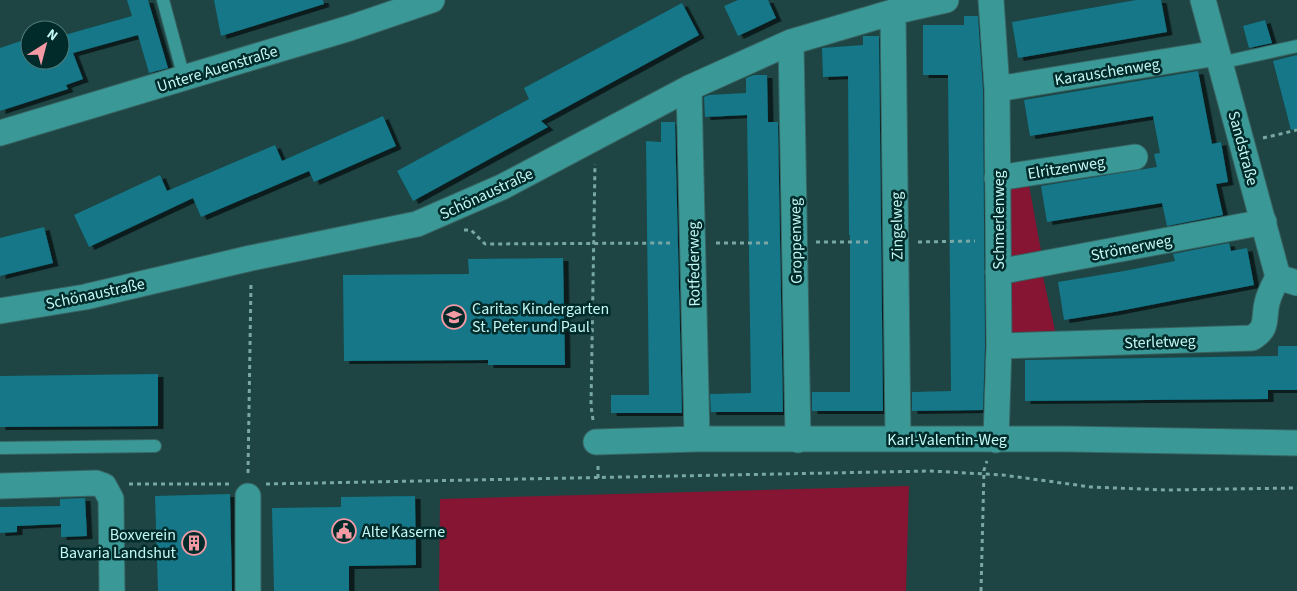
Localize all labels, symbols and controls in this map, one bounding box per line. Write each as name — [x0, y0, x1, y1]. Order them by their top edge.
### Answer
north arrow — [20, 20, 70, 70]
text: N — [42, 24, 62, 46]
street label: Untere Auenstraße — [154, 40, 280, 98]
street label: Karauschenweg — [1053, 53, 1161, 91]
street label: Sandstraße — [1223, 109, 1264, 188]
street label: Elritzenweg — [1026, 151, 1106, 185]
street label: Schönaustraße — [436, 163, 537, 225]
street label: Schmerlenweg — [988, 170, 1010, 270]
street label: Zingelweg — [885, 192, 909, 260]
street label: Groppenweg — [784, 198, 808, 284]
street label: Rotfederweg — [682, 221, 706, 307]
street label: Strömerweg — [1089, 229, 1174, 267]
street label: Schönaustraße — [44, 273, 147, 315]
place label: Caritas Kindergarten St. Peter und Paul — [472, 298, 609, 338]
school or university icon: Caritas Kindergarten St. Peter und Paul — [441, 304, 467, 330]
street label: Sterletweg — [1124, 330, 1196, 354]
street label: Karl-Valentin-Weg — [887, 429, 1007, 451]
public building icon: Alte Kaserne — [331, 518, 357, 544]
place label: Alte Kaserne — [362, 521, 445, 543]
place label: Boxverein Bavaria Landshut — [60, 524, 177, 564]
building icon: Boxverein Bavaria Landshut — [181, 530, 207, 556]

